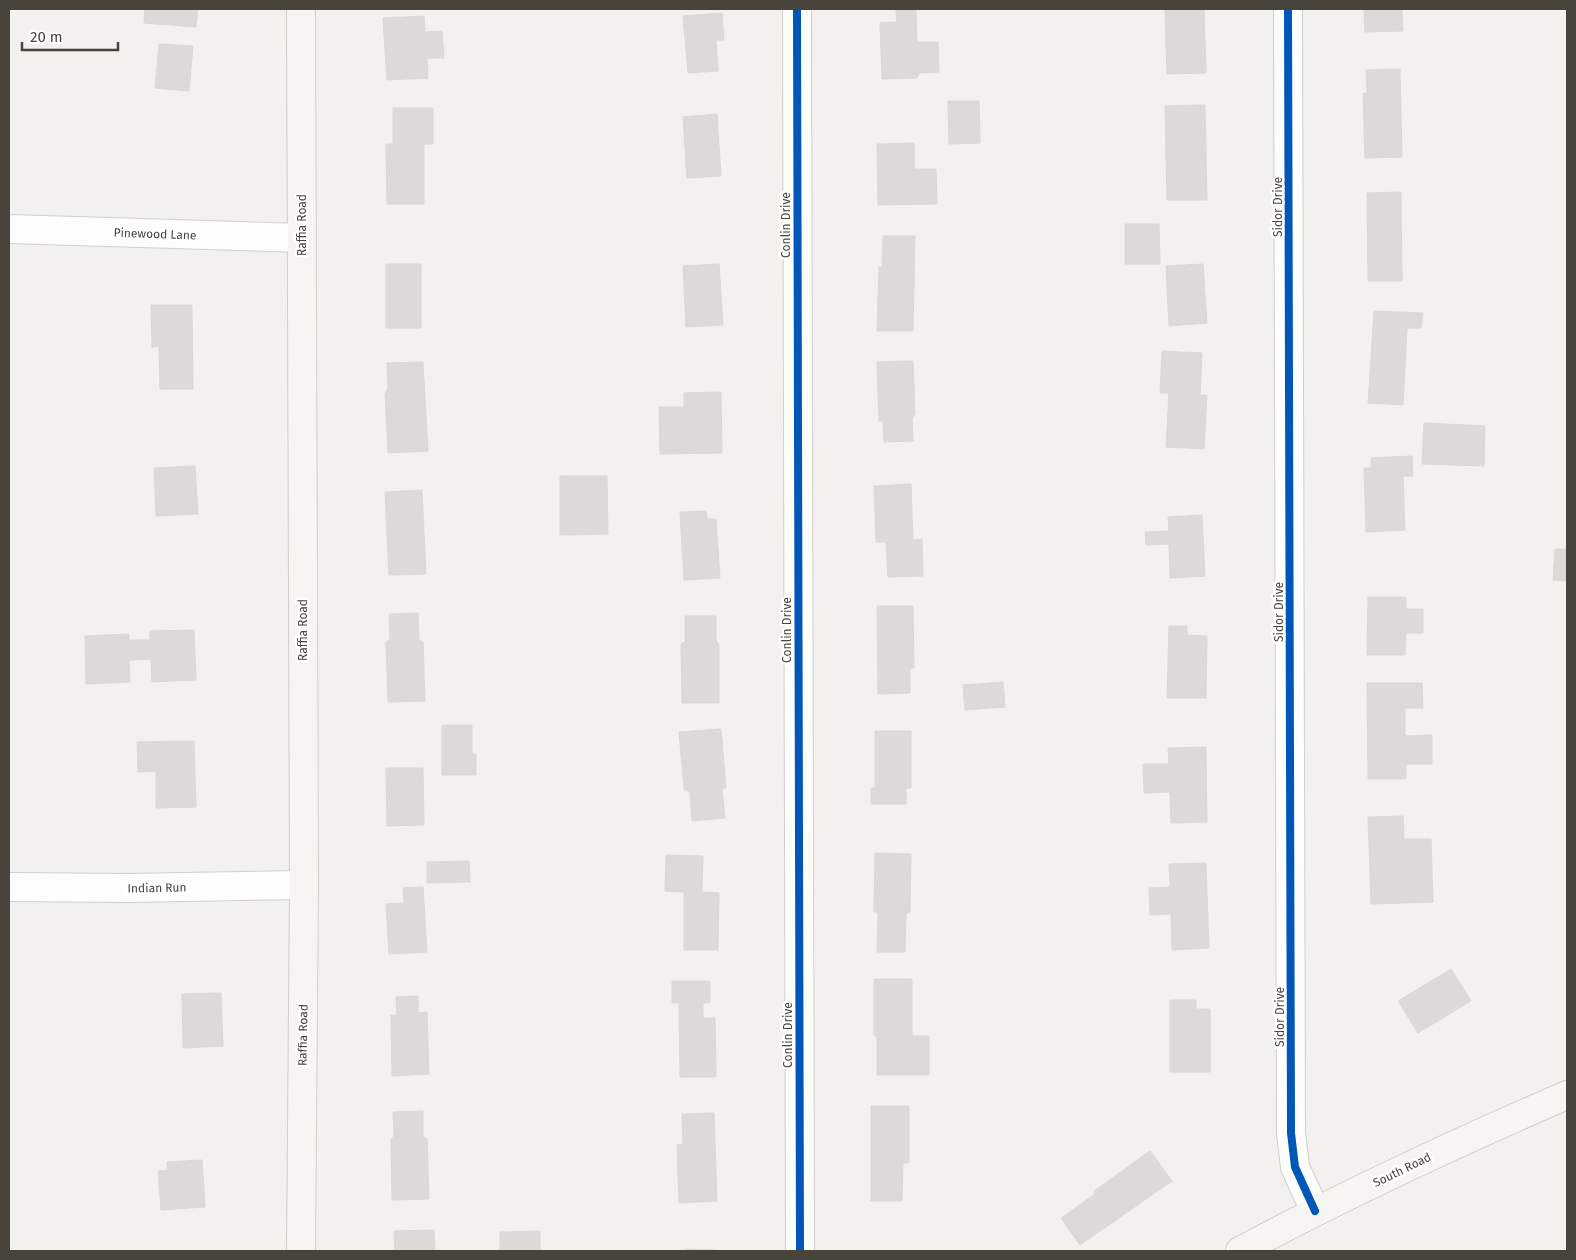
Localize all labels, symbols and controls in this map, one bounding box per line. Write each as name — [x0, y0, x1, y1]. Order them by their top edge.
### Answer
scale bar — [22, 20, 119, 52]
text: 20 m — [30, 28, 63, 46]
street label: Sidor Drive — [1271, 177, 1285, 237]
street label: Conlin Drive — [779, 192, 793, 258]
street label: Raffia Road — [295, 194, 309, 256]
street label: Pinewood Lane — [113, 226, 197, 242]
street label: Sidor Drive — [1272, 582, 1286, 642]
street label: Conlin Drive — [780, 597, 794, 663]
street label: Raffia Road — [296, 599, 310, 661]
street label: Indian Run — [127, 880, 187, 896]
street label: Sidor Drive — [1273, 987, 1287, 1047]
street label: Conlin Drive — [781, 1002, 795, 1068]
street label: Raffia Road — [295, 1004, 311, 1066]
street label: South Road — [1371, 1150, 1433, 1190]

